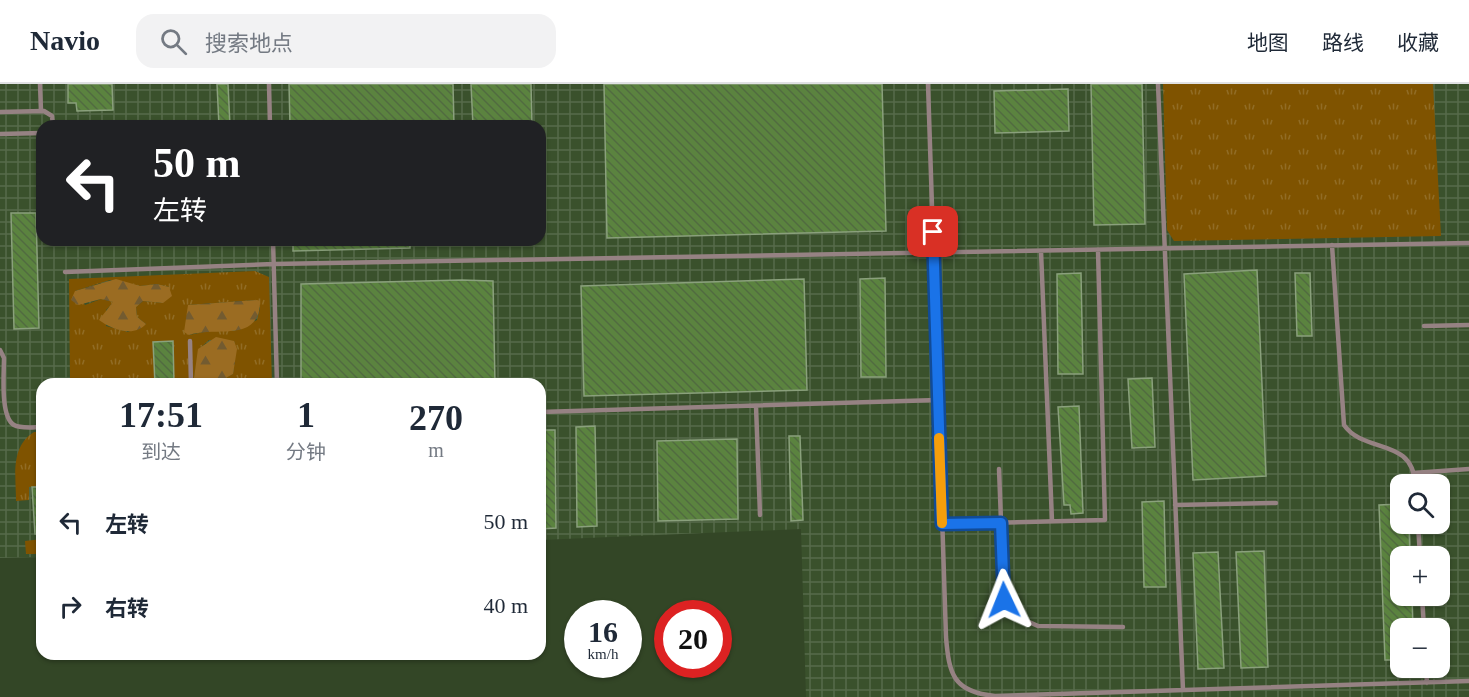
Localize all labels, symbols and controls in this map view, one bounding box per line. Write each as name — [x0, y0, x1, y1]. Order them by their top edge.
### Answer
search box — [136, 14, 556, 68]
text: Navio — [30, 25, 100, 56]
icon: search — [157, 25, 190, 58]
text: 搜索地点 — [205, 31, 293, 56]
text: 地图 — [1247, 31, 1289, 55]
text: 路线 — [1322, 31, 1364, 55]
text: 收藏 — [1397, 31, 1439, 55]
text: 50 m — [153, 140, 241, 186]
icon: left — [54, 144, 132, 222]
text: 左转 — [153, 196, 207, 226]
pin — [907, 206, 958, 257]
icon: arrive — [916, 215, 949, 248]
text: 17:51 — [119, 395, 203, 435]
text: 1 — [297, 395, 315, 435]
text: 270 — [409, 398, 463, 438]
text: m — [428, 439, 444, 461]
text: 到达 — [141, 441, 181, 463]
text: 分钟 — [286, 441, 326, 463]
map controls — [1390, 474, 1450, 678]
button: search — [1390, 474, 1450, 534]
icon: left — [54, 506, 87, 539]
text: 50 m — [483, 509, 528, 534]
text: 左转 — [105, 512, 149, 537]
button: + — [1390, 546, 1450, 606]
position arrow — [972, 568, 1036, 632]
icon: right — [54, 590, 87, 623]
text: 40 m — [483, 593, 528, 618]
text: 右转 — [105, 596, 149, 621]
speed limit sign: 20 — [654, 600, 732, 678]
text: 16 — [588, 615, 618, 648]
button: − — [1390, 618, 1450, 678]
text: km/h — [588, 646, 618, 662]

